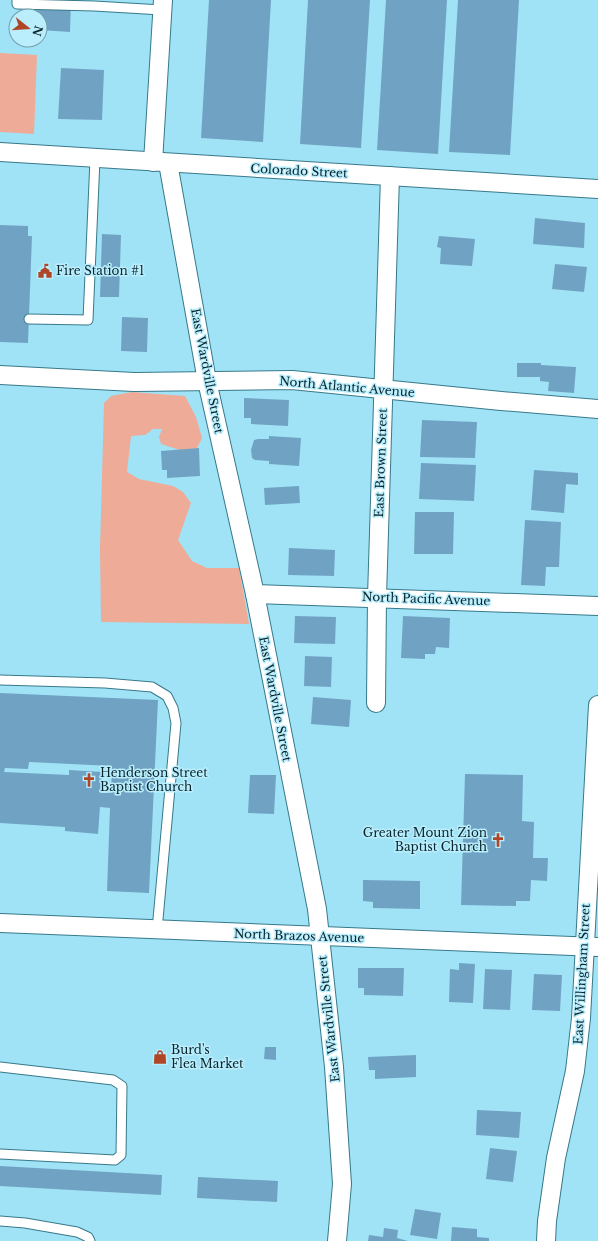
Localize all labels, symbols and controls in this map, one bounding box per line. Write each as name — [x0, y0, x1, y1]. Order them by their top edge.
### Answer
north arrow — [8, 8, 48, 48]
text: N — [29, 24, 46, 39]
street label: Colorado Street — [250, 160, 348, 181]
public building icon: Fire Station #1 — [37, 263, 53, 279]
place label: Fire Station #1 — [56, 263, 144, 278]
street label: East Wardville Street — [188, 307, 227, 435]
street label: North Atlantic Avenue — [279, 373, 416, 400]
street label: East Brown Street — [371, 408, 390, 518]
street label: North Pacific Avenue — [362, 589, 491, 608]
street label: East Wardville Street — [256, 635, 295, 763]
place label: Henderson Street Baptist Church — [100, 765, 208, 794]
church icon: Henderson Street Baptist Church — [81, 772, 97, 788]
place label: Greater Mount Zion Baptist Church — [363, 825, 487, 854]
church icon: Greater Mount Zion Baptist Church — [490, 832, 506, 848]
street label: East Willingham Street — [570, 903, 593, 1045]
street label: North Brazos Avenue — [234, 926, 365, 945]
street label: East Wardville Street — [314, 955, 343, 1083]
place label: Burd's Flea Market — [171, 1042, 244, 1071]
shop icon: Burd's Flea Market — [152, 1049, 168, 1065]

